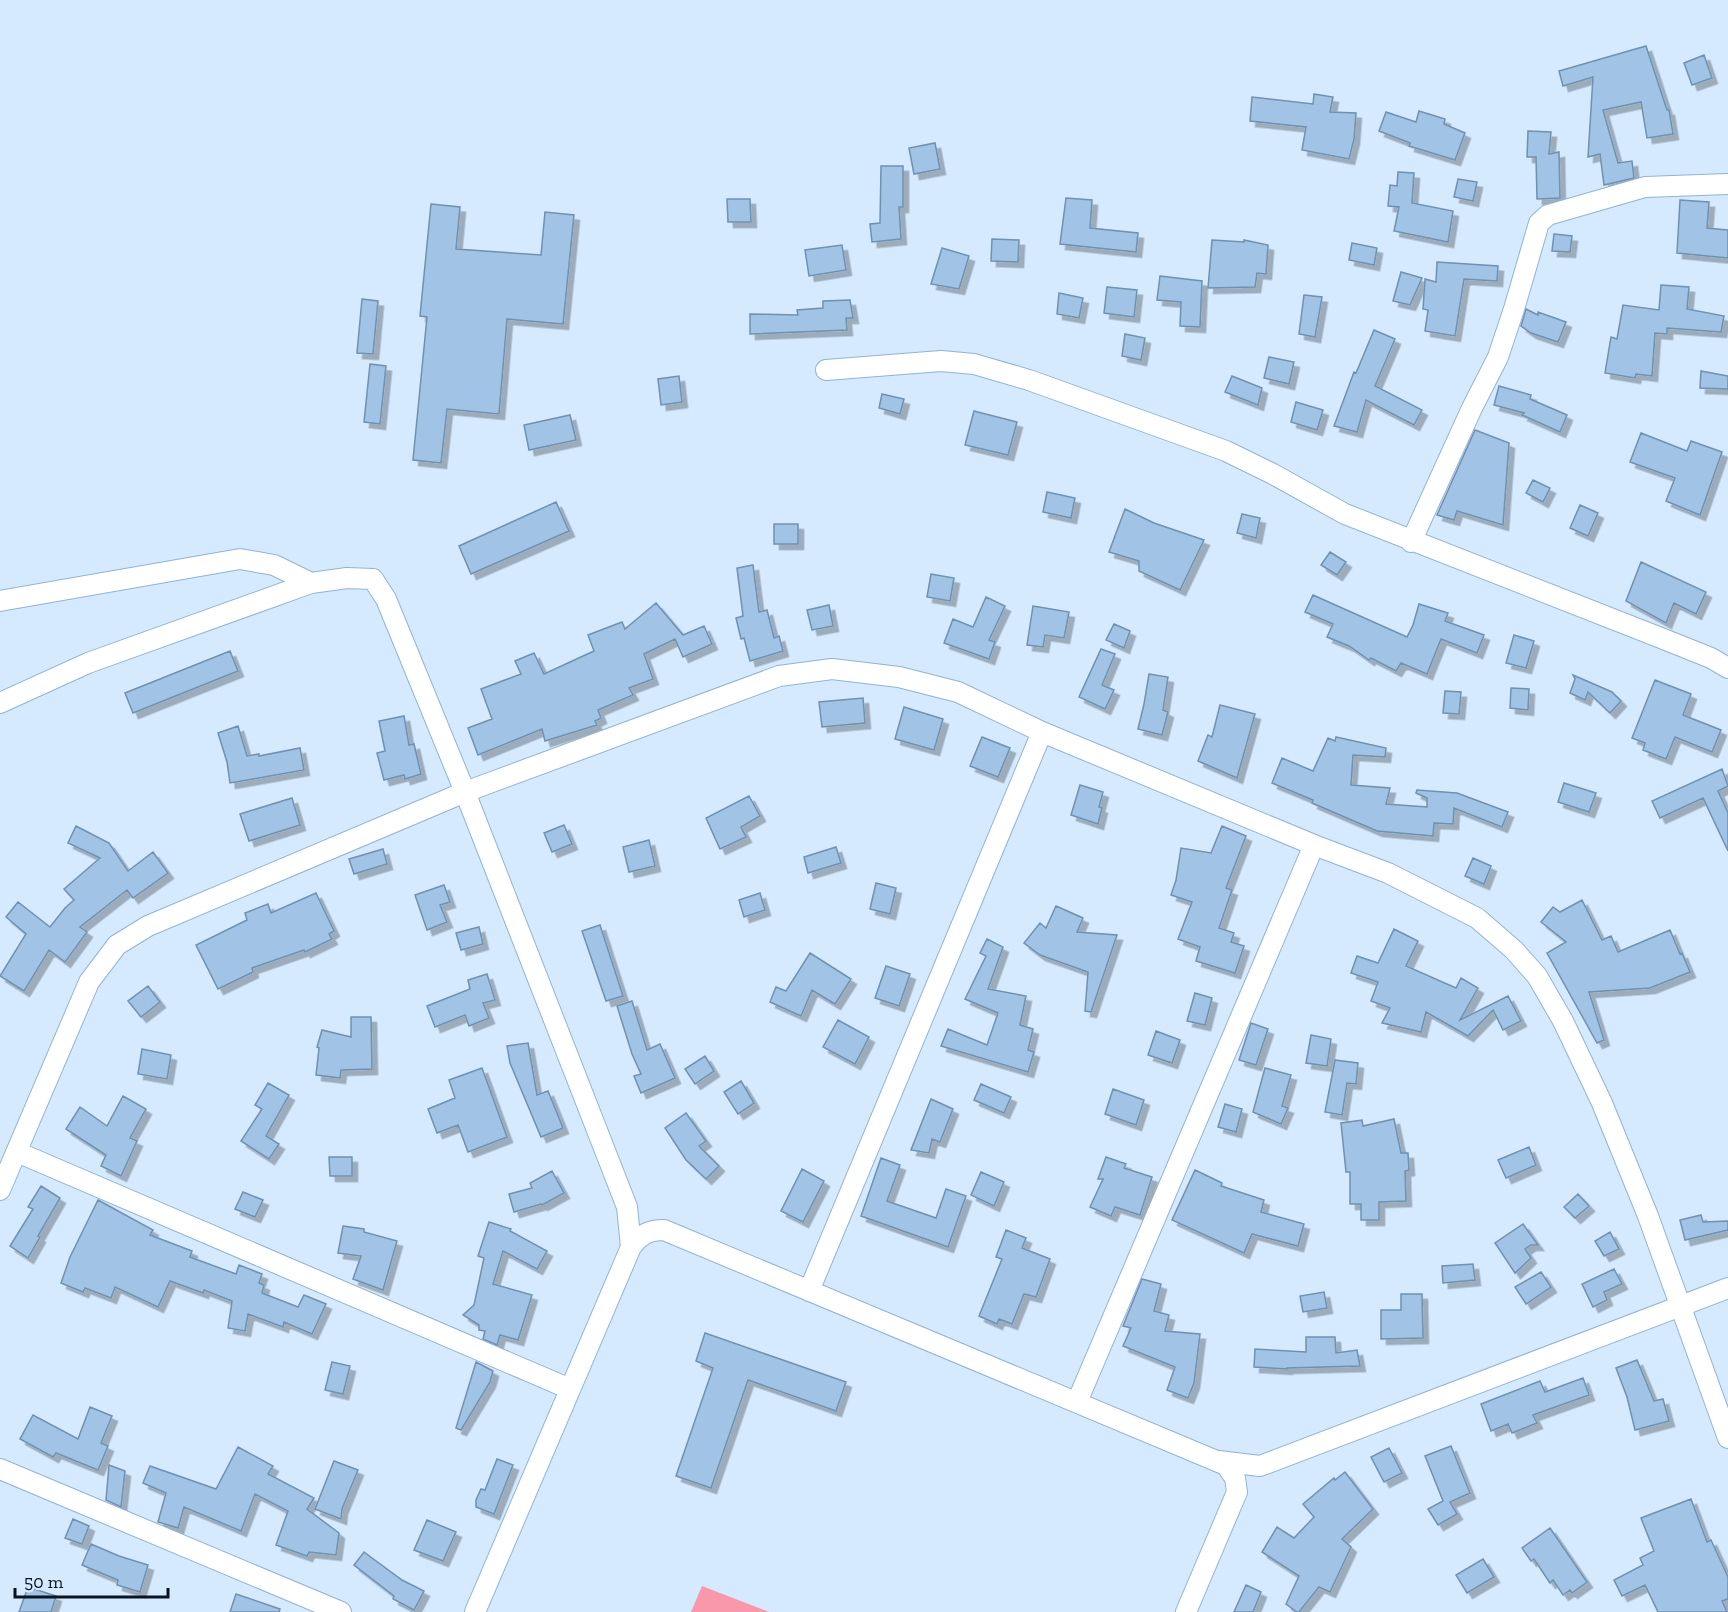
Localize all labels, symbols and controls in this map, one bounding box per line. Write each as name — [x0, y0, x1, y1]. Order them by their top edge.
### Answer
scale bar — [15, 1561, 168, 1599]
text: 50 m — [24, 1571, 64, 1593]

